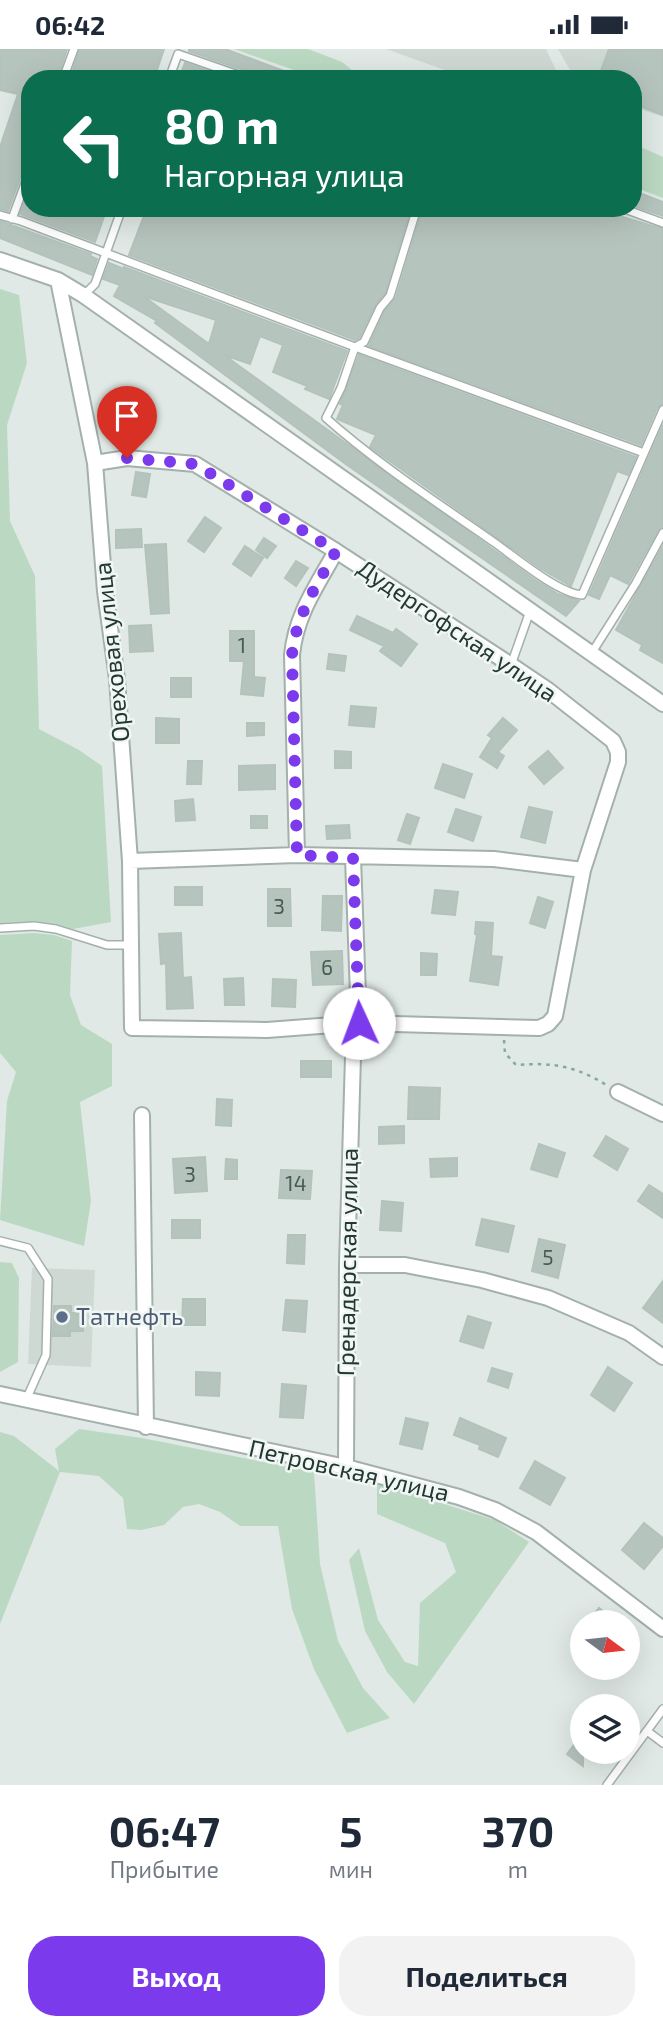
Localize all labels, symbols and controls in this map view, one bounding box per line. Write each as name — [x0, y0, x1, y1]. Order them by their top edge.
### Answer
text: 06:42 — [35, 9, 105, 40]
text: 80 m — [164, 95, 279, 154]
icon: left — [49, 98, 140, 189]
text: Нагорная улица — [164, 155, 405, 193]
pin — [97, 386, 157, 458]
icon: arrive — [108, 397, 146, 435]
street label: Дудергофская улица — [352, 552, 563, 708]
street label: Ореховая улица — [87, 561, 135, 744]
house number: 1 — [238, 632, 246, 657]
house number: 3 — [273, 893, 285, 918]
house number: 6 — [321, 954, 333, 979]
position arrow — [322, 986, 396, 1060]
street label: Гренадерская улица — [330, 1148, 364, 1376]
house number: 3 — [184, 1161, 196, 1186]
house number: 14 — [285, 1170, 307, 1195]
house number: 5 — [542, 1244, 554, 1269]
place label: Татнефть — [76, 1301, 183, 1330]
marker: Татнефть — [54, 1309, 70, 1325]
street label: Петровская улица — [246, 1432, 452, 1508]
north arrow — [570, 1610, 640, 1680]
map controls — [570, 1610, 640, 1764]
button: layers — [570, 1694, 640, 1764]
text: 06:47 — [109, 1805, 220, 1855]
text: 5 — [339, 1805, 362, 1855]
text: 370 — [482, 1805, 554, 1855]
text: Прибытие — [110, 1855, 219, 1883]
text: мин — [329, 1855, 373, 1883]
text: m — [508, 1855, 528, 1883]
button: Выход — [28, 1936, 325, 2016]
button: Поделиться — [339, 1936, 635, 2016]

